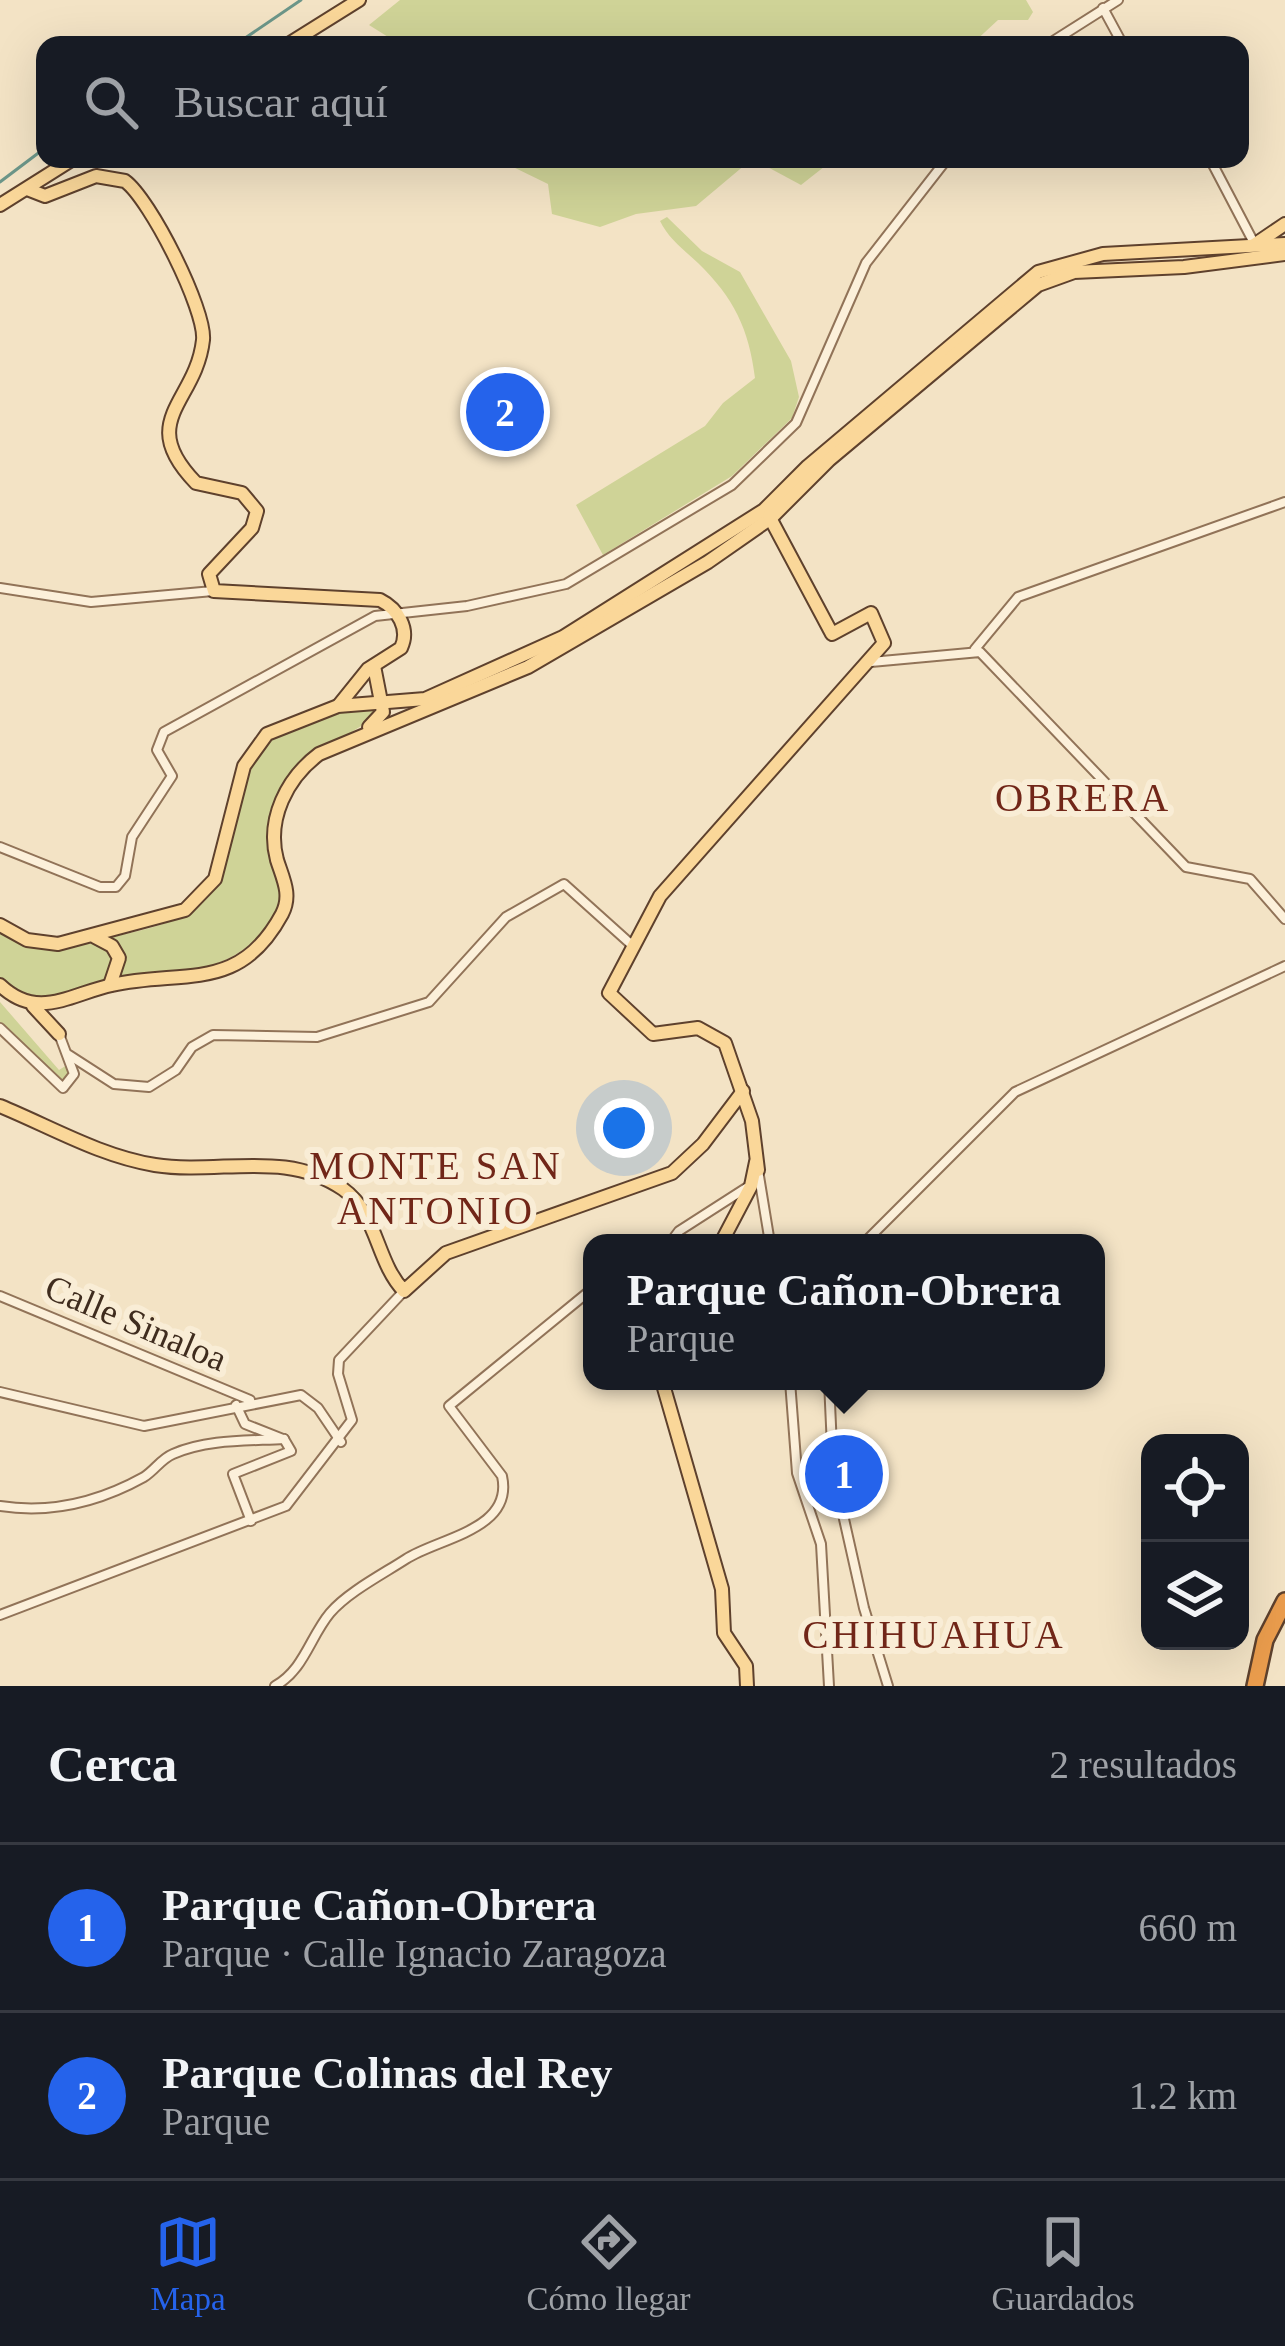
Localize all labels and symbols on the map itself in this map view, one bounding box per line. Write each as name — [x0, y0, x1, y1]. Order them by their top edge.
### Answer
pin: 2 — [466, 367, 544, 457]
district label: OBRERA — [995, 776, 1171, 819]
your location — [594, 1098, 654, 1158]
district label: MONTE SAN ANTONIO — [309, 1144, 563, 1232]
street label: Calle Sinaloa — [39, 1267, 233, 1379]
pin: 1 — [805, 1429, 883, 1519]
district label: CHIHUAHUA — [802, 1613, 1066, 1656]

